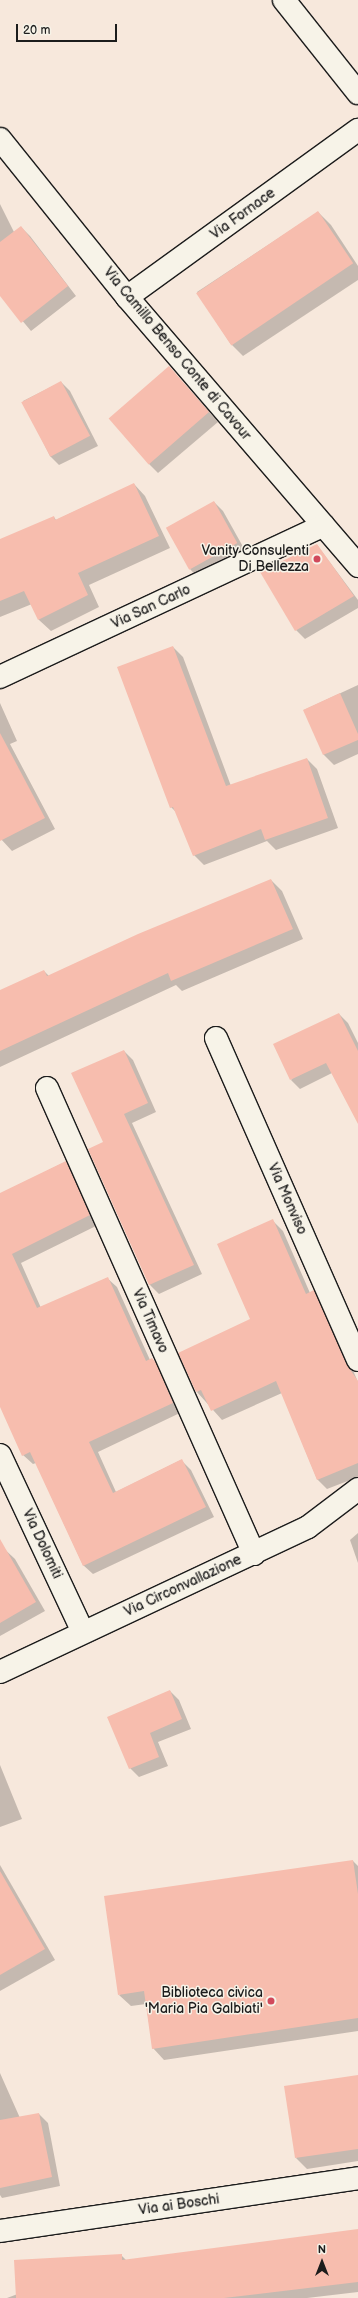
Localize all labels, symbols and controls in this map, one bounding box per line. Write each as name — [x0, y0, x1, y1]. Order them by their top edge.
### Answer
scale bar — [18, 16, 119, 42]
text: 20 m — [23, 23, 50, 38]
street label: Via Fornace — [207, 185, 279, 243]
street label: Via Camillo Benso Conte di Cavour — [100, 264, 254, 444]
place label: Vanity Consulenti Di Bellezza — [201, 543, 309, 576]
marker: Vanity Consulenti Di Bellezza — [312, 554, 322, 564]
street label: Via San Carlo — [109, 581, 193, 633]
street label: Via Monviso — [264, 1161, 310, 1237]
street label: Via Timavo — [128, 1286, 172, 1356]
street label: Via Dolomiti — [19, 1506, 65, 1582]
street label: Via Circonvallazione — [122, 1551, 244, 1621]
place label: Biblioteca civica 'Maria Pia Galbiati' — [145, 1985, 263, 2018]
marker: Biblioteca civica 'Maria Pia Galbiati' — [266, 1996, 276, 2006]
street label: Via ai Boschi — [137, 2191, 221, 2219]
north arrow — [302, 2242, 342, 2282]
text: N — [318, 2243, 326, 2256]

